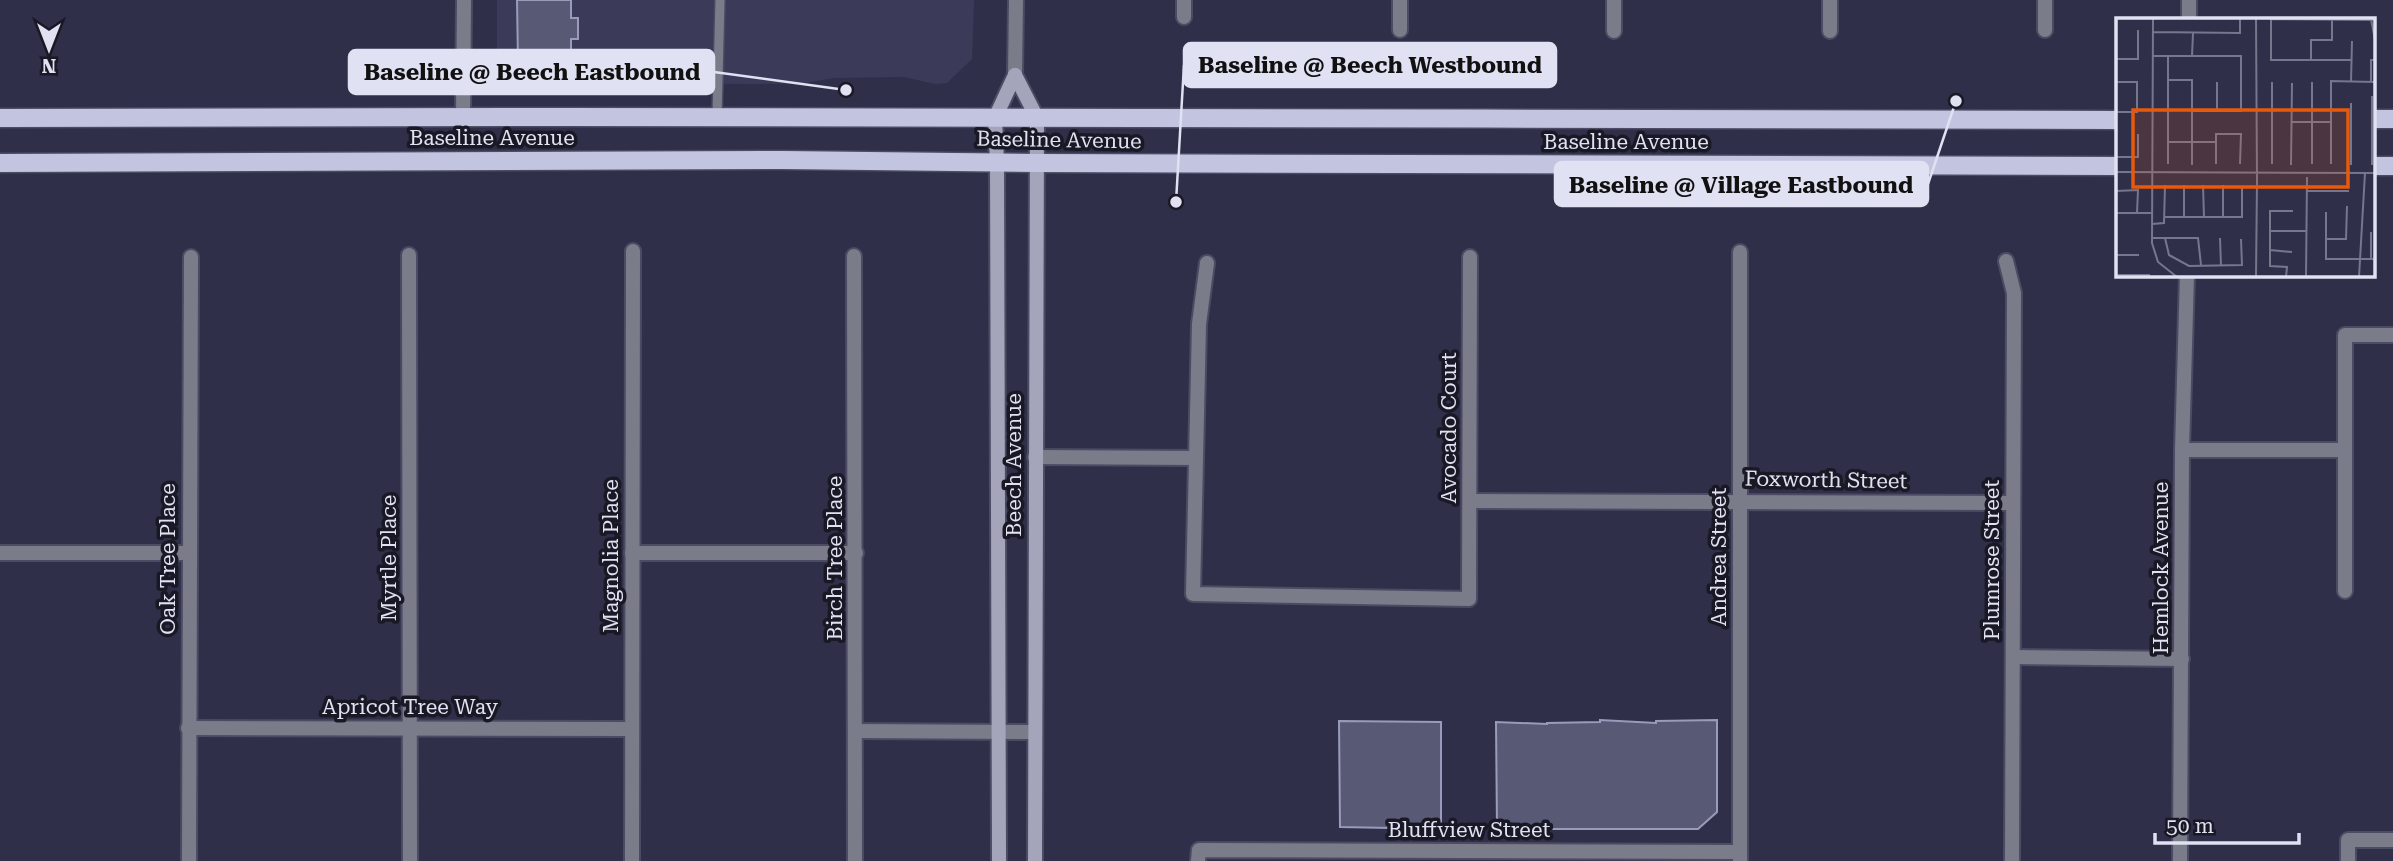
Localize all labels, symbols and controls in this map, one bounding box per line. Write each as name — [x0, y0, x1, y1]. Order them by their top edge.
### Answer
north arrow — [14, 14, 84, 84]
inset map — [2116, 18, 2376, 276]
callout: Baseline @ Beech Westbound — [1184, 43, 1556, 87]
callout: Baseline @ Beech Eastbound — [349, 50, 714, 94]
text: Baseline @ Beech Westbound — [1198, 52, 1542, 79]
text: N — [41, 54, 56, 77]
text: Baseline @ Beech Eastbound — [364, 59, 700, 86]
street label: Baseline Avenue — [409, 126, 575, 150]
street label: Baseline Avenue — [976, 127, 1142, 153]
street label: Baseline Avenue — [1543, 130, 1709, 154]
callout: Baseline @ Village Eastbound — [1555, 162, 1928, 206]
text: Baseline @ Village Eastbound — [1569, 172, 1913, 199]
street label: Avocado Court — [1437, 352, 1461, 504]
street label: Beech Avenue — [1002, 393, 1026, 537]
street label: Foxworth Street — [1745, 467, 1908, 493]
street label: Birch Tree Place — [823, 476, 847, 640]
street label: Magnolia Place — [599, 479, 623, 633]
street label: Plumrose Street — [1980, 480, 2004, 640]
street label: Hemlock Avenue — [2149, 482, 2173, 654]
street label: Oak Tree Place — [156, 483, 180, 635]
street label: Andrea Street — [1707, 488, 1731, 626]
street label: Myrtle Place — [377, 495, 401, 621]
street label: Apricot Tree Way — [322, 695, 499, 719]
scale bar — [2155, 802, 2298, 846]
text: 50 m — [2166, 814, 2214, 838]
street label: Bluffview Street — [1388, 818, 1550, 842]

